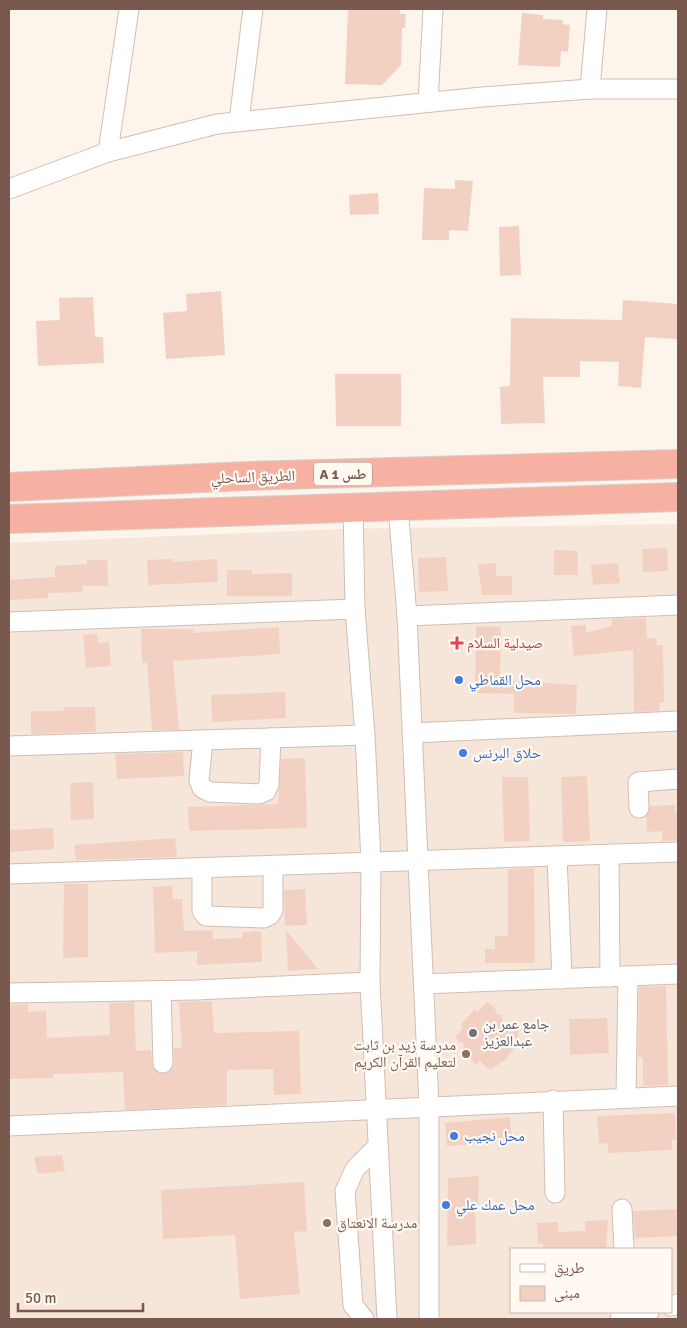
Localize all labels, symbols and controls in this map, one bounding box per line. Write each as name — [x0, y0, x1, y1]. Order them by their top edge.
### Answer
road number: A 1 طس — [314, 462, 372, 486]
street label: الطريق الساحلي — [211, 467, 296, 490]
place label: صيدلية السلام — [467, 634, 543, 653]
marker: صيدلية السلام — [451, 637, 463, 649]
place label: محل القماطي — [469, 671, 541, 692]
marker: محل القماطي — [453, 674, 465, 686]
place label: حلاق البرنس — [473, 744, 542, 763]
marker: حلاق البرنس — [457, 747, 469, 759]
place label: جامع عمر بن عبدالعزيز — [482, 1015, 550, 1050]
marker: جامع عمر بن عبدالعزيز — [467, 1027, 479, 1039]
place label: مدرسة زيد بن ثابت لتعليم القرآن الكريم — [353, 1036, 456, 1072]
marker: مدرسة زيد بن ثابت لتعليم القرآن الكريم — [460, 1048, 472, 1060]
place label: محل نجيب — [464, 1127, 525, 1146]
marker: محل نجيب — [448, 1130, 460, 1142]
place label: محل عمك علي — [456, 1196, 535, 1217]
marker: محل عمك علي — [440, 1199, 452, 1211]
place label: مدرسة الانعتاق — [337, 1214, 417, 1233]
marker: مدرسة الانعتاق — [321, 1217, 333, 1229]
legend — [510, 1248, 672, 1313]
text: طريق — [554, 1259, 585, 1278]
scale bar — [18, 1280, 142, 1312]
text: مبنى — [554, 1284, 580, 1303]
text: 50 m — [25, 1289, 56, 1307]

